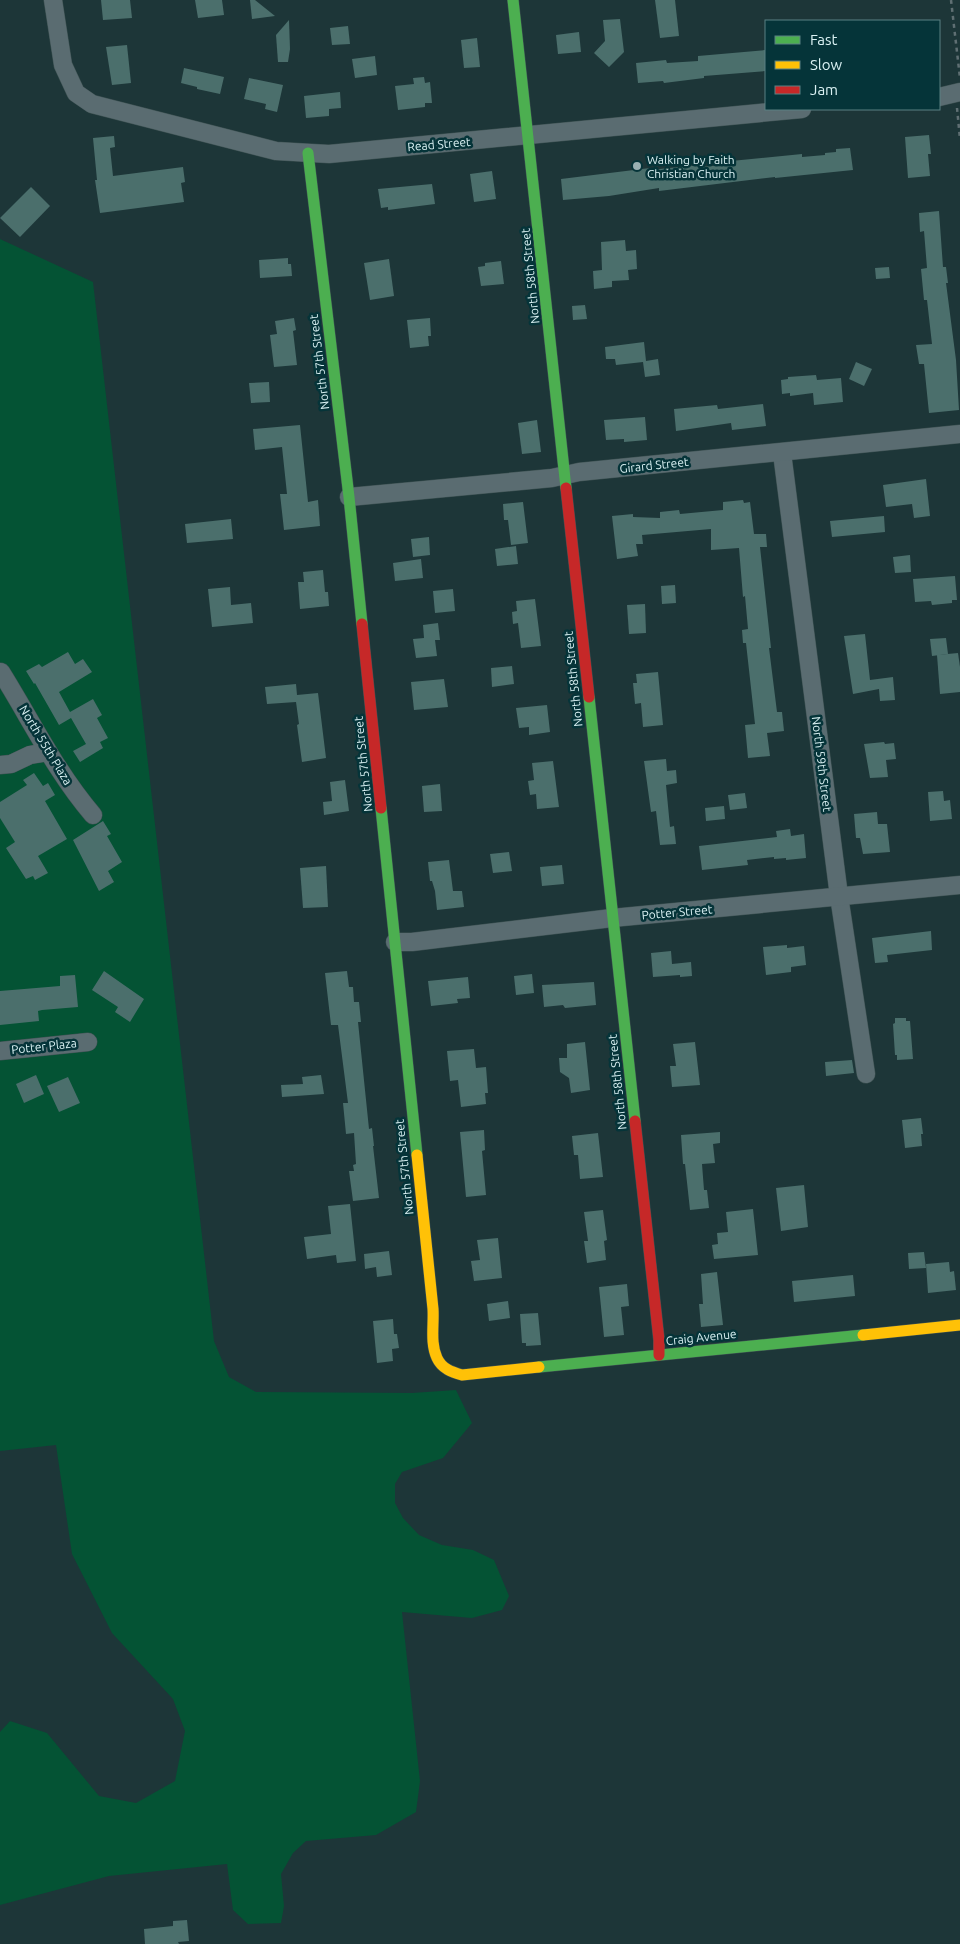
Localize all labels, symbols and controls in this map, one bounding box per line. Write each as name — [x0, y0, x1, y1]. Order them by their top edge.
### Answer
legend — [765, 20, 940, 110]
text: Fast — [810, 31, 838, 48]
text: Slow — [810, 56, 843, 73]
text: Jam — [810, 81, 838, 98]
street label: Read Street — [407, 135, 471, 153]
place label: Walking by Faith Christian Church — [647, 153, 735, 180]
marker: Walking by Faith Christian Church — [631, 160, 643, 172]
street label: North 58th Street — [518, 227, 541, 324]
street label: North 57th Street — [307, 313, 331, 410]
street label: Girard Street — [619, 455, 689, 475]
street label: North 58th Street — [561, 630, 584, 727]
street label: North 55th Plaza — [17, 703, 75, 787]
street label: North 57th Street — [351, 715, 374, 812]
street label: North 59th Street — [810, 716, 834, 813]
street label: Potter Street — [641, 902, 713, 922]
street label: North 58th Street — [605, 1033, 628, 1130]
street label: Potter Plaza — [11, 1036, 77, 1056]
street label: North 57th Street — [392, 1118, 415, 1215]
street label: Craig Avenue — [665, 1327, 737, 1347]

